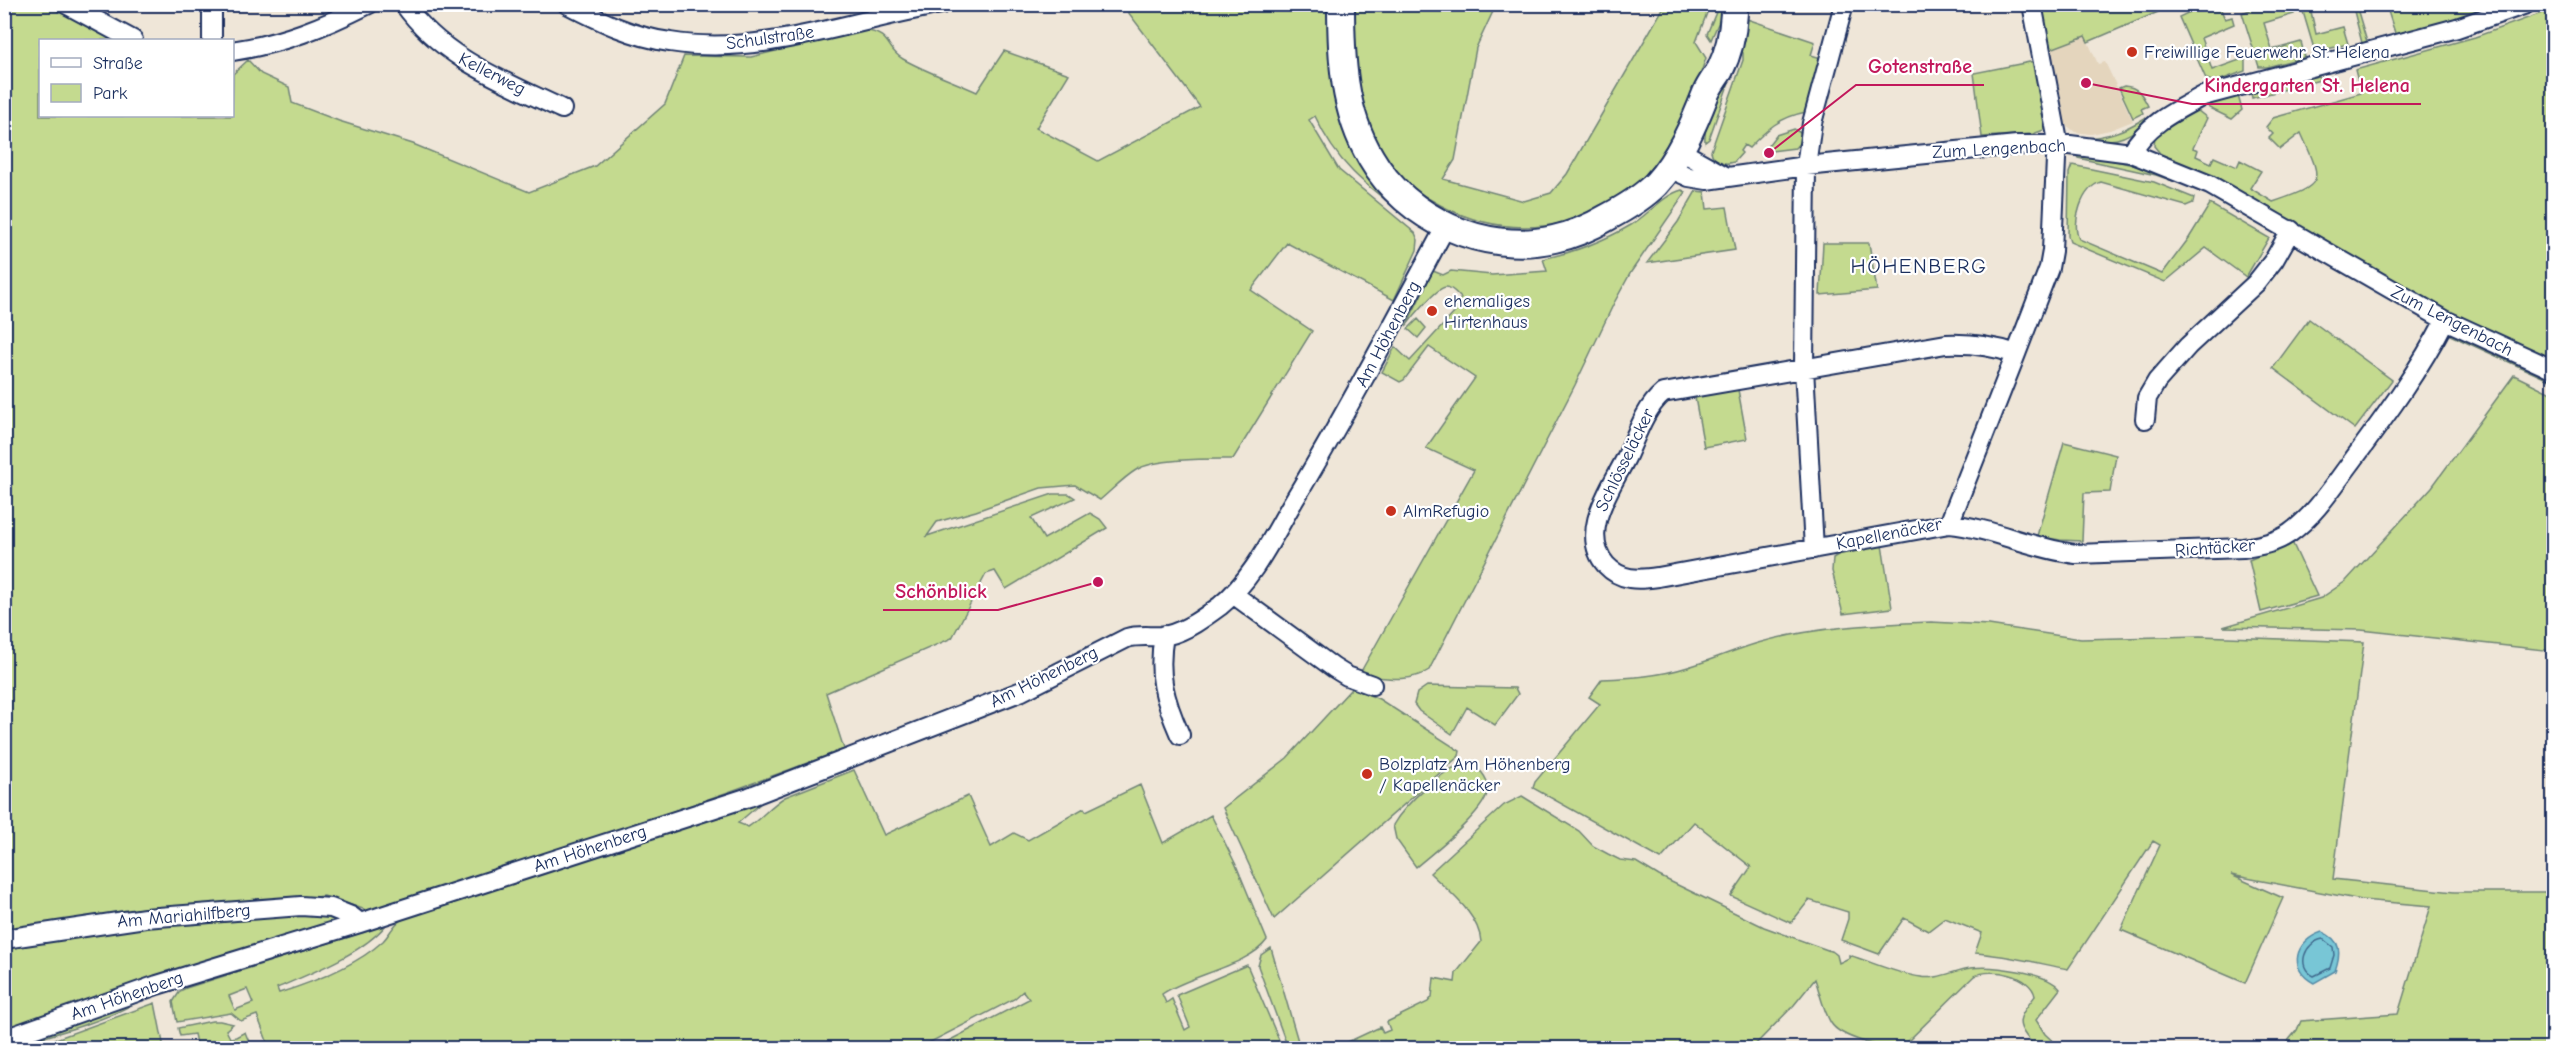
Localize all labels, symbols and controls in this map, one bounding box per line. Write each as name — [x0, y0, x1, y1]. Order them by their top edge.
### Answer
street label: Schulstraße — [725, 21, 815, 55]
legend — [39, 39, 234, 117]
place label: Freiwillige Feuerwehr St. Helena — [2144, 42, 2390, 63]
marker: Freiwillige Feuerwehr St. Helena — [2125, 45, 2139, 59]
callout: Gotenstraße — [1856, 47, 1984, 85]
street label: Kellerweg — [455, 48, 529, 100]
text: Straße — [93, 53, 143, 74]
text: Gotenstraße — [1868, 55, 1972, 78]
callout: Kindergarten St. Helena — [2192, 66, 2421, 104]
text: Kindergarten St. Helena — [2204, 74, 2410, 97]
text: Park — [93, 83, 128, 104]
street label: Zum Lengenbach — [1932, 135, 2066, 163]
district label: HÖHENBERG — [1850, 254, 1988, 278]
street label: Am Höhenberg — [1351, 277, 1425, 391]
street label: Zum Lengenbach — [2388, 281, 2516, 361]
place label: ehemaliges Hirtenhaus — [1444, 291, 1530, 333]
marker: ehemaliges Hirtenhaus — [1425, 304, 1439, 318]
street label: Schlösseläcker — [1591, 404, 1659, 515]
place label: AlmRefugio — [1403, 501, 1489, 522]
marker: AlmRefugio — [1384, 504, 1398, 518]
street label: Kapellenäcker — [1834, 513, 1944, 555]
street label: Richtäcker — [2174, 535, 2257, 561]
callout: Schönblick — [883, 572, 998, 610]
text: Schönblick — [895, 580, 987, 603]
street label: Am Höhenberg — [987, 642, 1101, 712]
place label: Bolzplatz Am Höhenberg / Kapellenäcker — [1379, 754, 1571, 796]
marker: Bolzplatz Am Höhenberg / Kapellenäcker — [1360, 767, 1374, 781]
street label: Am Höhenberg — [531, 821, 649, 877]
street label: Am Mariahilfberg — [116, 900, 252, 932]
street label: Am Höhenberg — [68, 967, 186, 1025]

